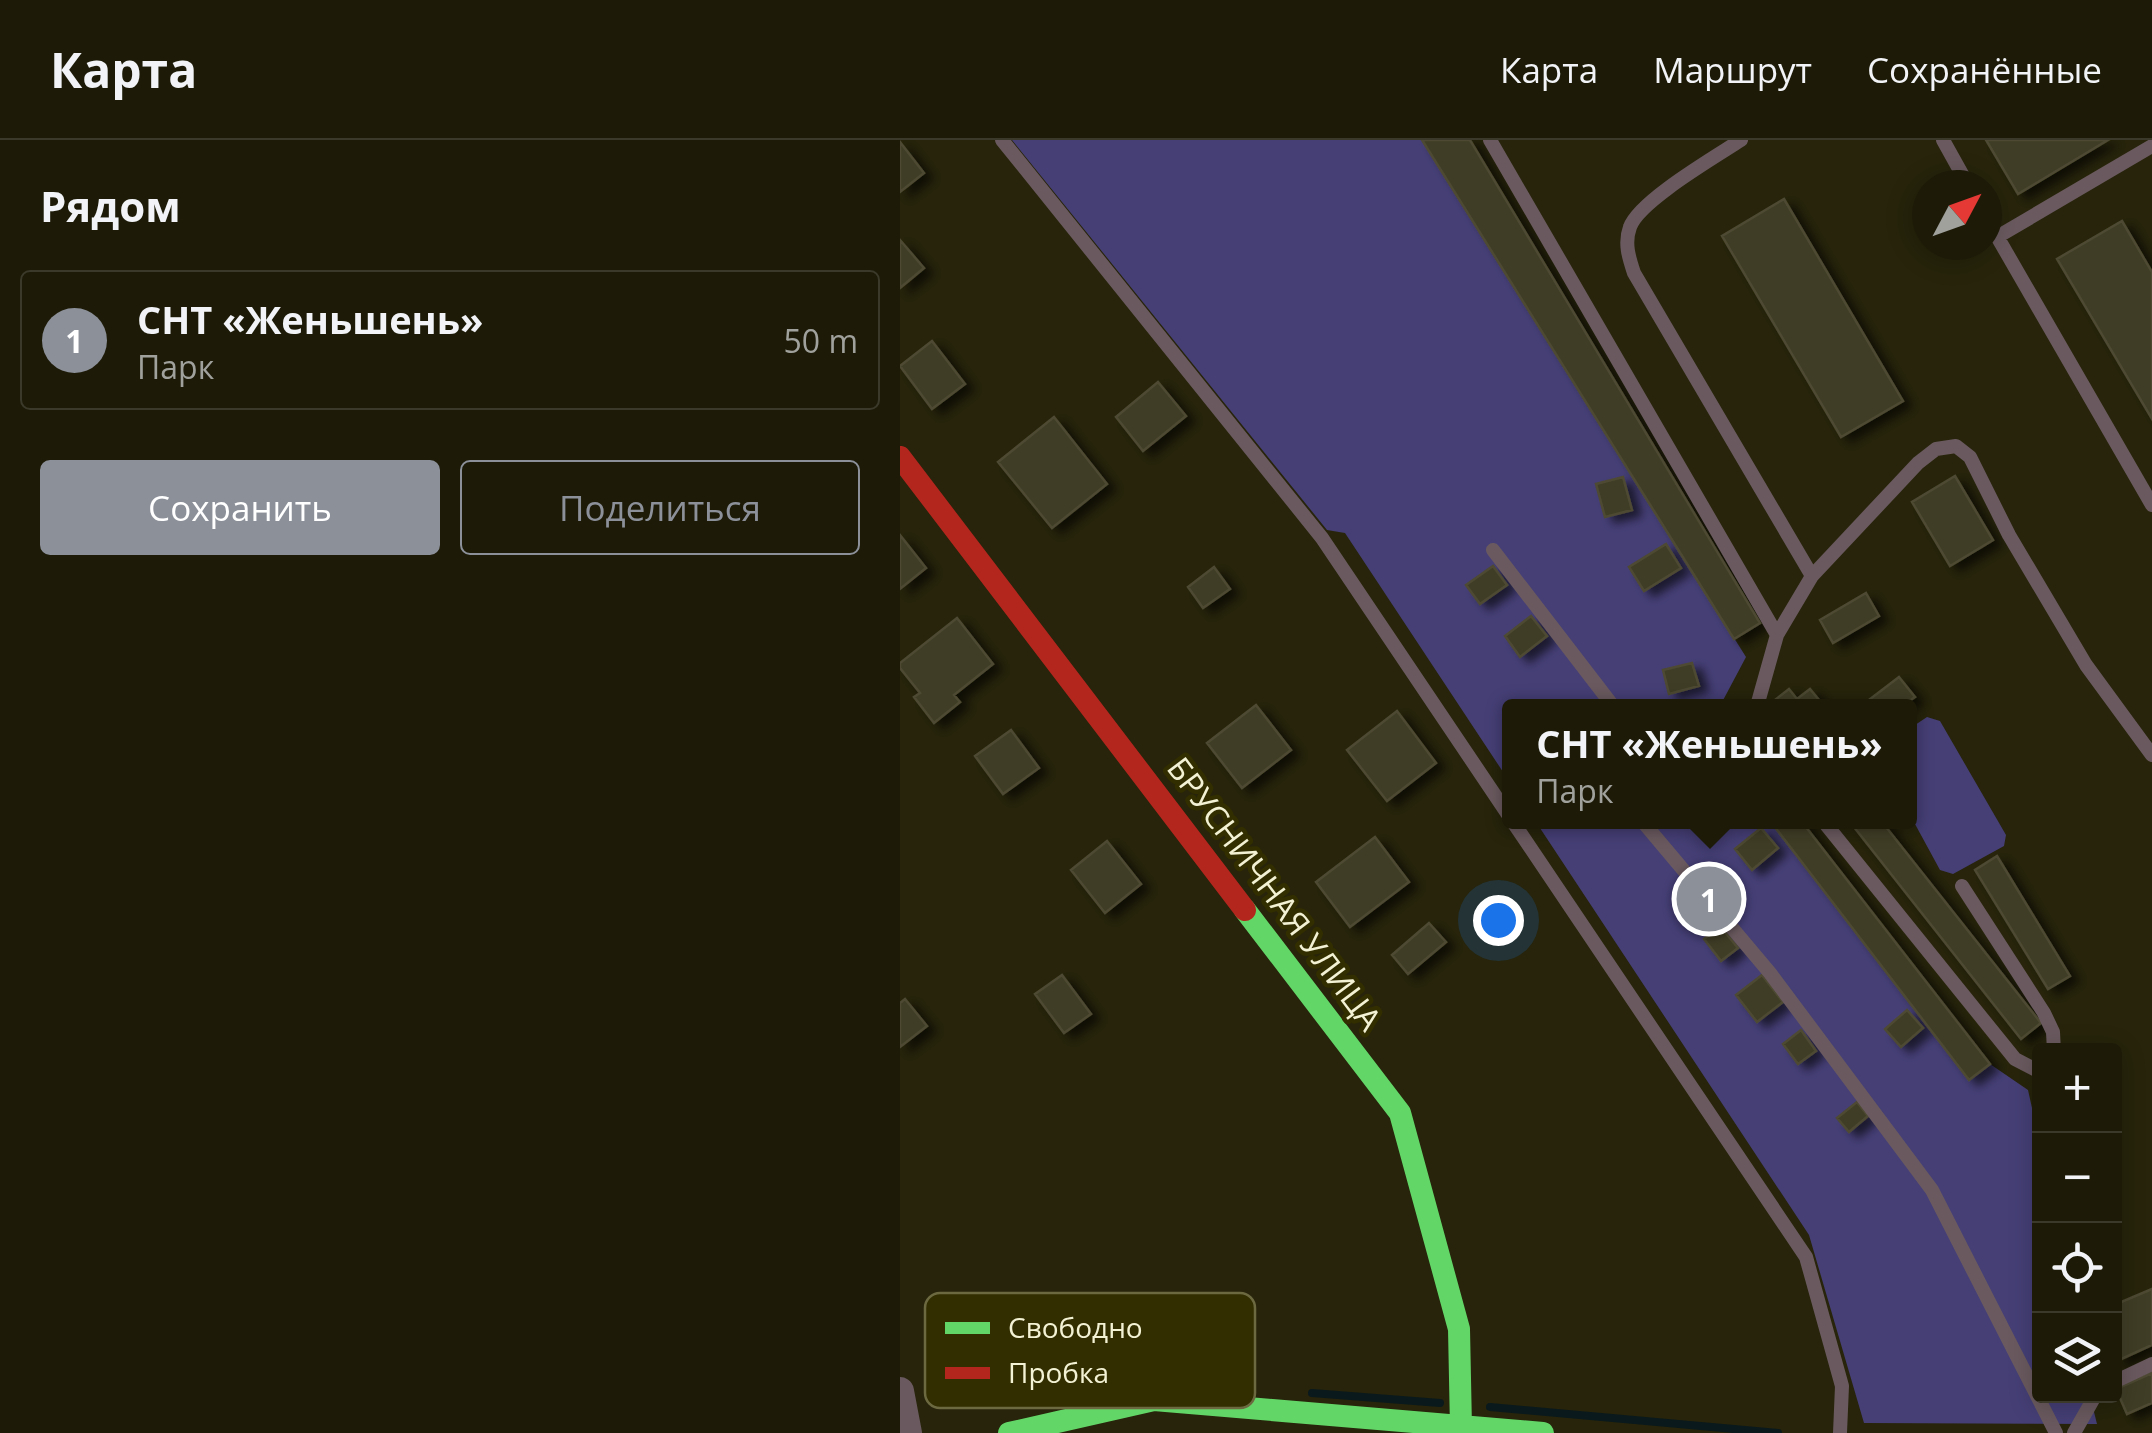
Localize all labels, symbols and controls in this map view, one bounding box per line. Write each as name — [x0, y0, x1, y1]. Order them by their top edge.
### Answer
text: Карта — [50, 37, 197, 102]
text: Карта — [1500, 46, 1598, 93]
text: Маршрут — [1653, 46, 1812, 93]
text: Сохранённые — [1867, 46, 2102, 93]
north arrow — [1912, 170, 2002, 260]
text: Рядом — [40, 177, 181, 234]
text: СНТ «Женьшень» — [137, 293, 483, 345]
text: 1 — [65, 319, 84, 362]
text: 50 m — [783, 319, 858, 362]
text: Парк — [137, 345, 214, 388]
button: Сохранить — [40, 460, 440, 555]
button: Поделиться — [460, 460, 860, 555]
popup — [1502, 699, 1917, 829]
text: СНТ «Женьшень» — [1536, 717, 1883, 769]
street label: БРУСНИЧНАЯ УЛИЦА — [1158, 748, 1393, 1039]
text: Парк — [1536, 769, 1613, 812]
pin: 1 — [1676, 862, 1742, 936]
your location — [1473, 895, 1524, 946]
map controls — [2032, 1043, 2122, 1403]
button: + — [2032, 1043, 2122, 1133]
button: − — [2032, 1133, 2122, 1223]
button: locate — [2032, 1223, 2122, 1313]
legend — [925, 1293, 1255, 1408]
text: Свободно — [1008, 1308, 1143, 1346]
button: layers — [2032, 1313, 2122, 1403]
text: Пробка — [1008, 1353, 1109, 1391]

